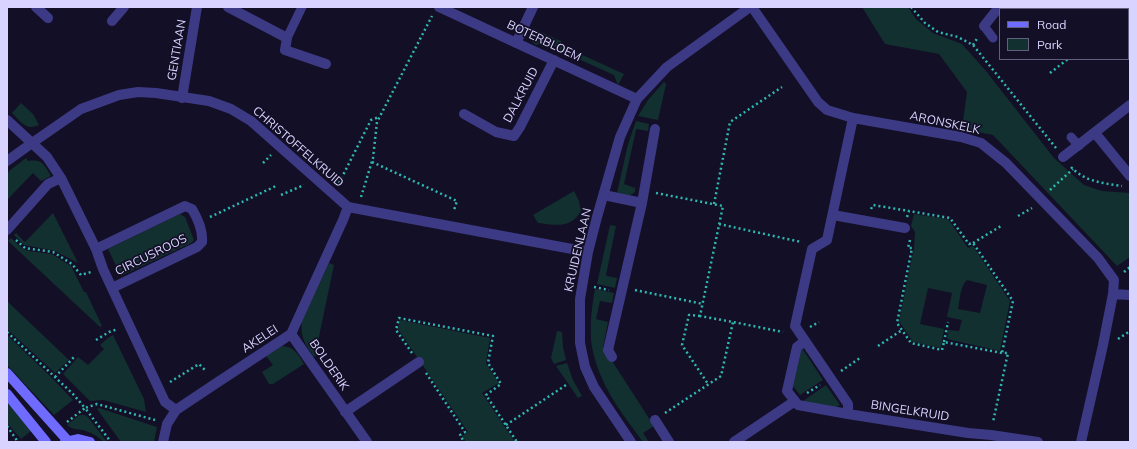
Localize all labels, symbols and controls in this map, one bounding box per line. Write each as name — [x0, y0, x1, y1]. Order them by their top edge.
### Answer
legend — [999, 8, 1129, 60]
street label: BOTERBLOEM — [505, 17, 583, 65]
text: Road — [1037, 17, 1066, 32]
street label: GENTIAAN — [165, 18, 189, 82]
text: Park — [1037, 37, 1062, 52]
street label: DALKRUID — [500, 65, 542, 125]
street label: CHRISTOFFELKRUID — [250, 104, 346, 190]
street label: ARONSKELK — [908, 109, 982, 137]
street label: KRUIDENLAAN — [561, 207, 595, 293]
street label: CIRCUSROOS — [113, 231, 189, 279]
street label: AKELEI — [239, 322, 281, 356]
street label: BOLDERIK — [306, 337, 352, 393]
street label: BINGELKRUID — [870, 398, 950, 424]

